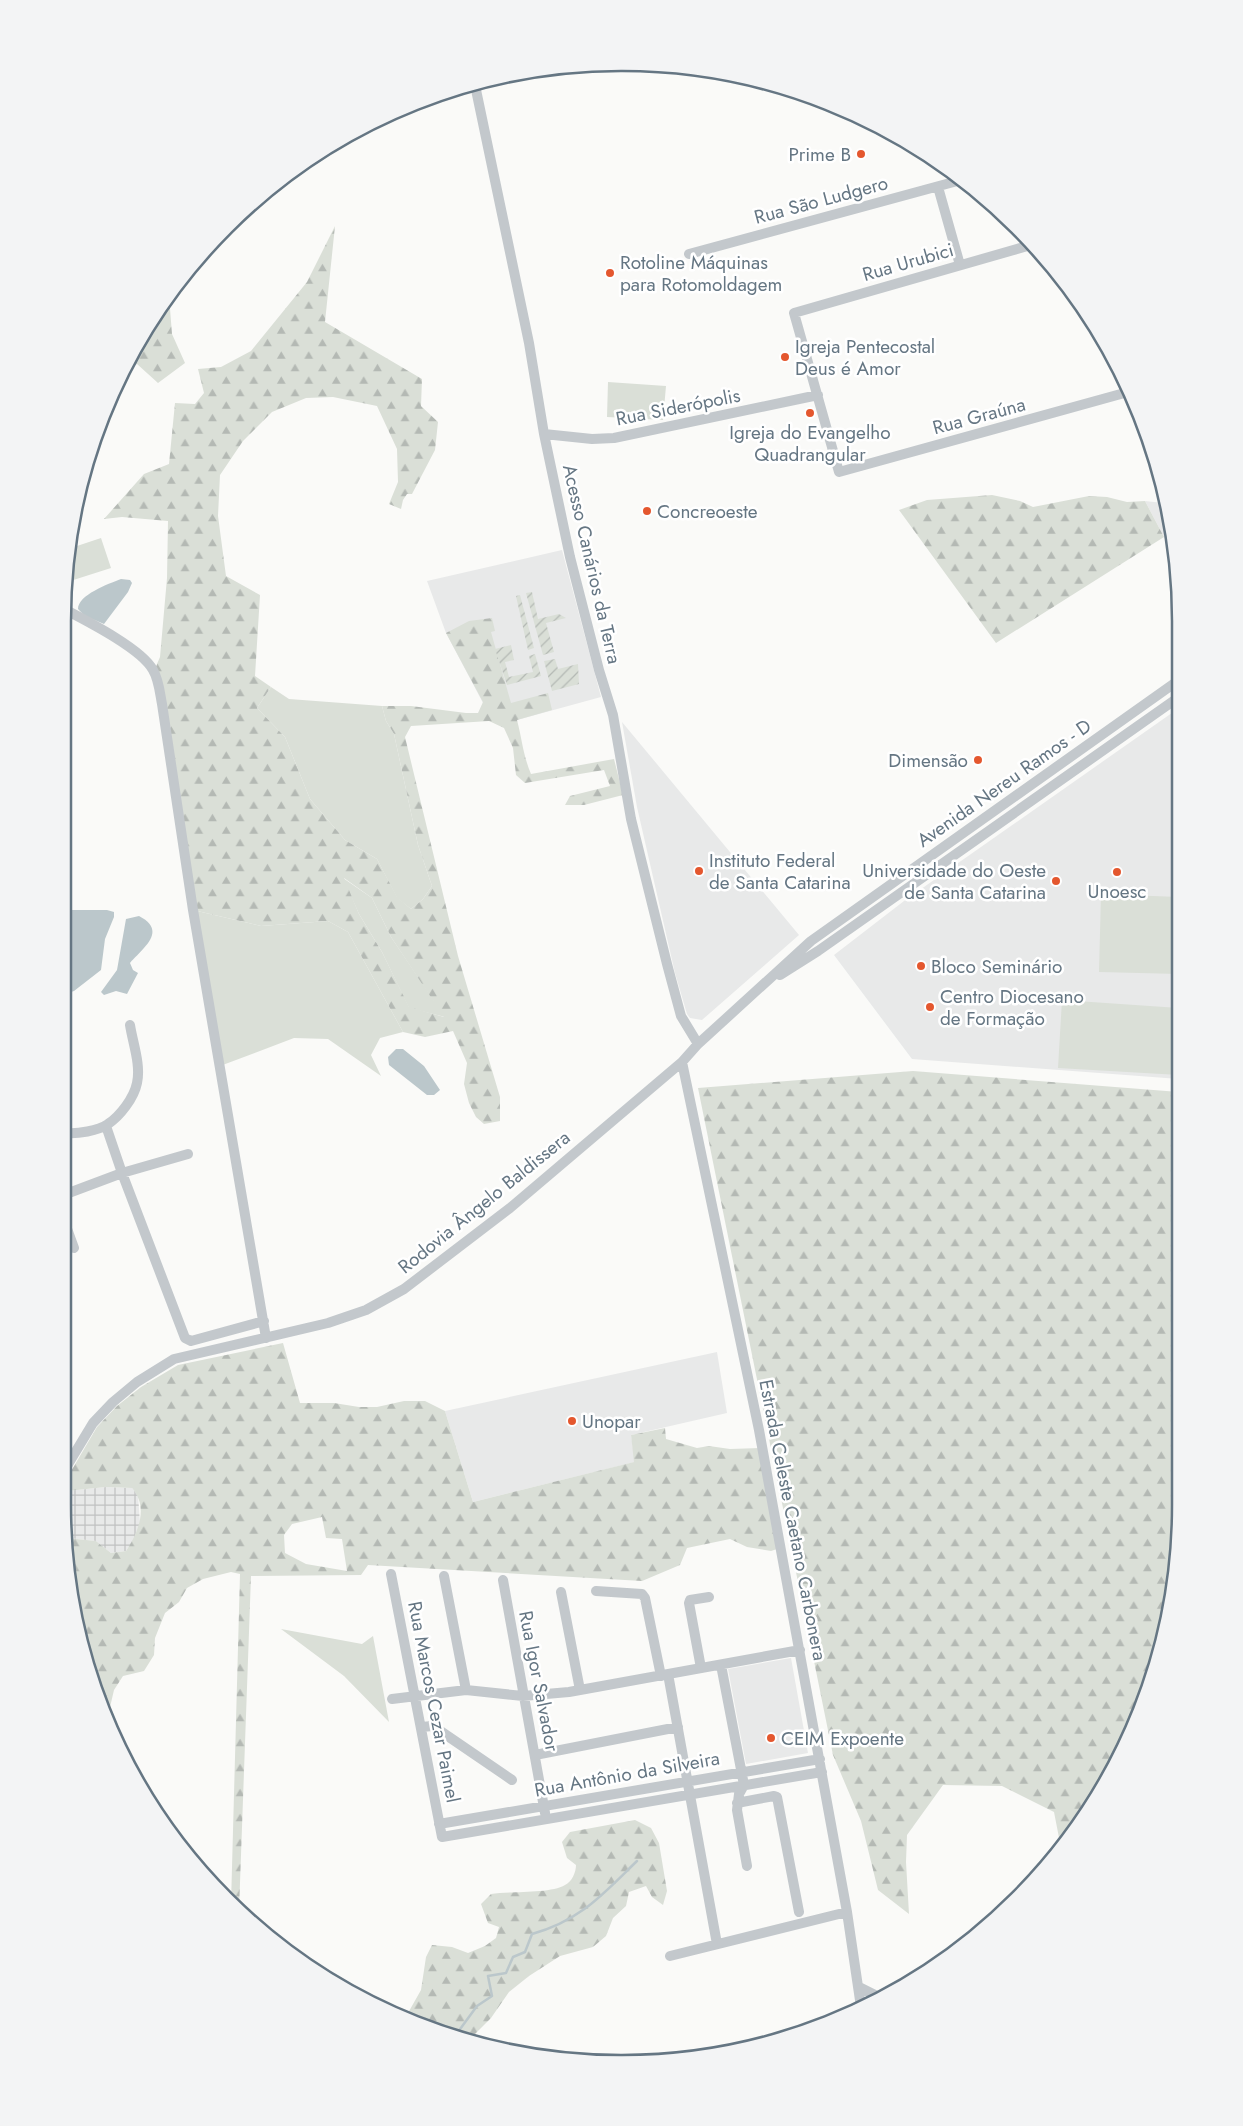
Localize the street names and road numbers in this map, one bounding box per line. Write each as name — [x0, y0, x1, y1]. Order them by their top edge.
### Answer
street label: Rua São Ludgero — [751, 169, 891, 231]
street label: Rua Urubici — [859, 236, 957, 288]
street label: Rua Siderópolis — [613, 382, 743, 432]
street label: Rua Graúna — [930, 391, 1028, 441]
street label: Acesso Canários da Terra — [556, 462, 628, 666]
street label: Avenida Nereu Ramos - D — [911, 712, 1097, 853]
street label: Rodovia Ângelo Baldissera — [392, 1124, 576, 1280]
street label: Estrada Celeste Caetano Carbonera — [752, 1377, 834, 1663]
street label: Rua Marcos Cezar Paimel — [401, 1599, 467, 1805]
street label: Rua Igor Salvador — [512, 1608, 566, 1754]
street label: Rua Antônio da Silveira — [532, 1744, 722, 1804]

